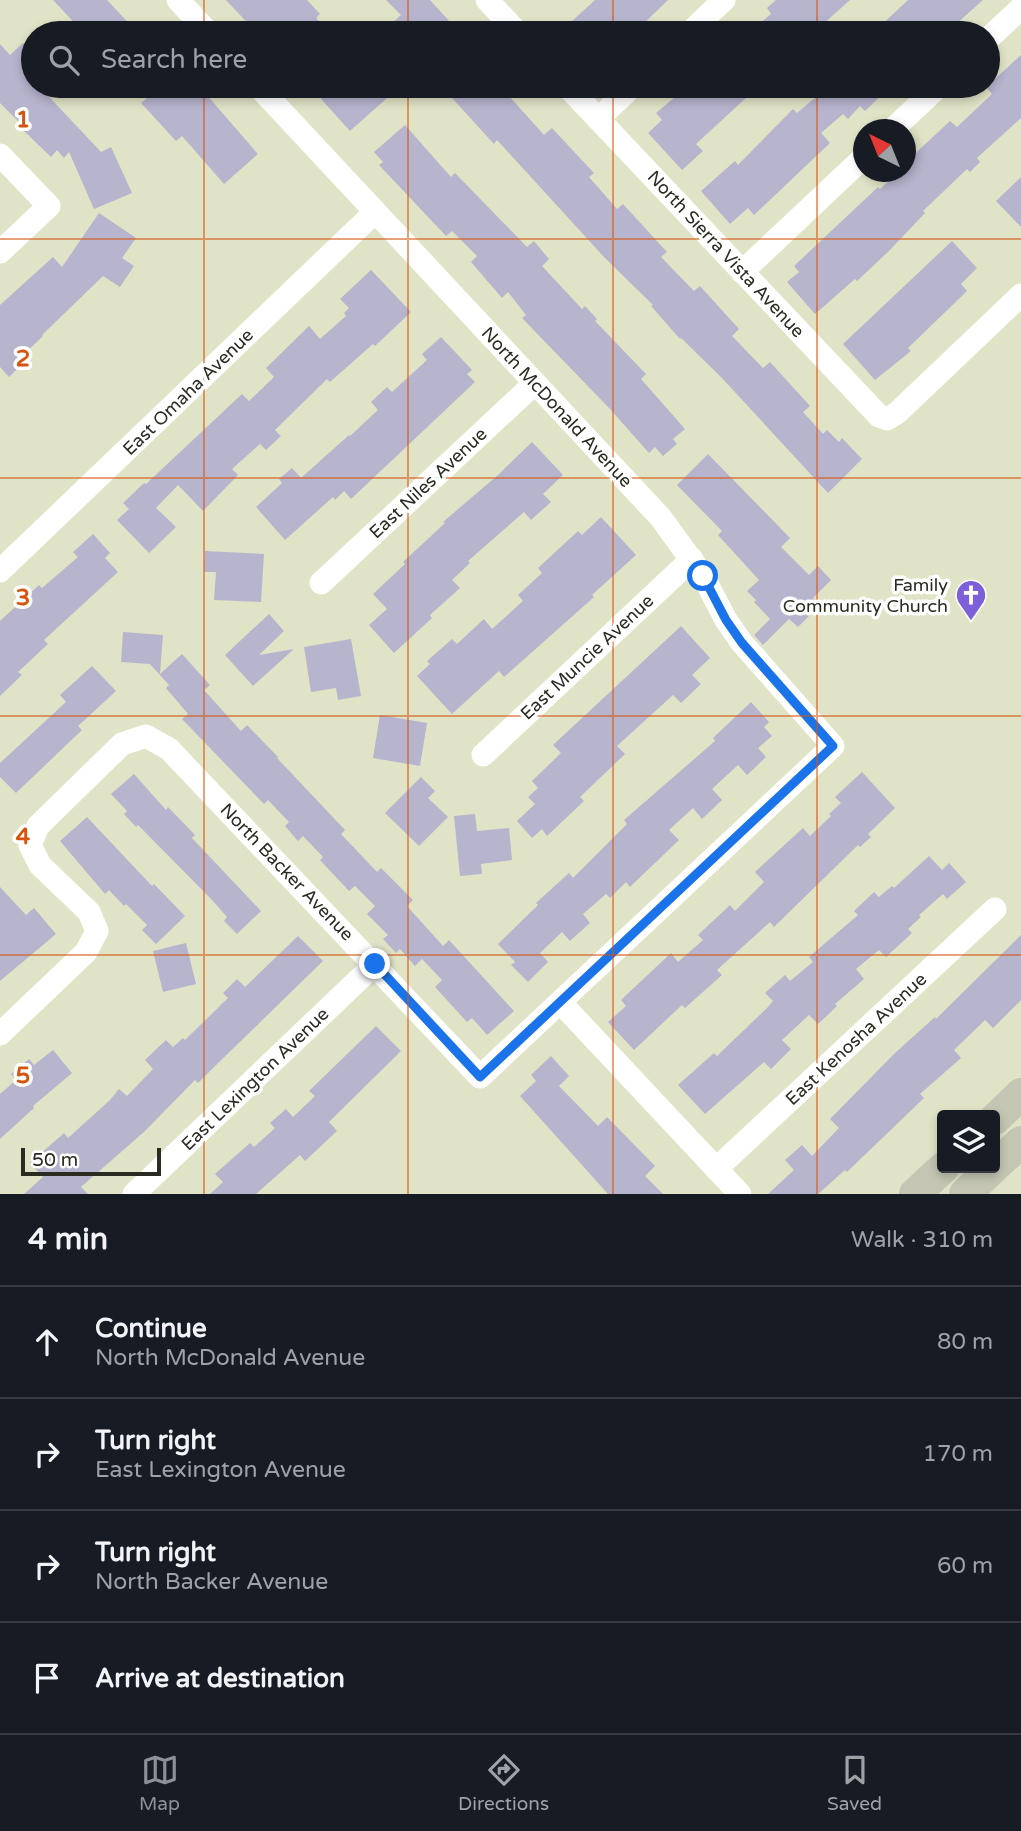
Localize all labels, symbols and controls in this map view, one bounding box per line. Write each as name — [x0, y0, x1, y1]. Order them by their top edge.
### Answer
search box — [21, 21, 1000, 98]
icon: search — [45, 41, 83, 79]
text: Search here — [101, 44, 247, 75]
text: 1 — [16, 106, 30, 134]
north arrow — [853, 119, 916, 182]
street label: North Sierra Vista Avenue — [643, 166, 809, 342]
street label: North McDonald Avenue — [477, 322, 637, 492]
street label: East Omaha Avenue — [118, 324, 258, 460]
text: 2 — [16, 345, 30, 373]
street label: East Niles Avenue — [365, 423, 491, 543]
route start — [687, 560, 718, 591]
place label: Family Community Church — [783, 574, 948, 617]
church icon: Family Community Church — [954, 578, 988, 622]
text: 3 — [16, 584, 30, 612]
street label: East Muncie Avenue — [516, 590, 658, 724]
street label: North Backer Avenue — [216, 799, 358, 945]
text: 4 — [16, 823, 31, 851]
route end — [359, 948, 390, 979]
street label: East Kenosha Avenue — [781, 968, 931, 1110]
street label: East Lexington Avenue — [177, 1003, 333, 1155]
text: 5 — [16, 1062, 30, 1090]
map controls — [937, 1110, 1000, 1173]
button: layers — [937, 1110, 1000, 1173]
scale bar — [21, 1145, 161, 1177]
text: 50 m — [32, 1149, 78, 1171]
text: 4 min — [28, 1221, 108, 1258]
text: Walk · 310 m — [851, 1226, 993, 1254]
text: Continue — [95, 1313, 207, 1344]
icon: ahead — [28, 1323, 66, 1361]
text: 80 m — [937, 1328, 993, 1356]
text: North McDonald Avenue — [95, 1344, 365, 1372]
text: Turn right — [95, 1425, 216, 1456]
icon: right — [28, 1435, 66, 1473]
text: 170 m — [923, 1440, 993, 1468]
text: East Lexington Avenue — [95, 1456, 346, 1484]
text: Turn right — [95, 1537, 216, 1568]
icon: right — [28, 1547, 66, 1585]
text: 60 m — [937, 1552, 993, 1580]
text: North Backer Avenue — [95, 1568, 328, 1596]
icon: arrive — [28, 1659, 66, 1697]
text: Arrive at destination — [95, 1663, 345, 1694]
tab: Map — [139, 1751, 180, 1815]
tab: Directions — [458, 1751, 549, 1815]
tab: Saved — [827, 1751, 882, 1815]

